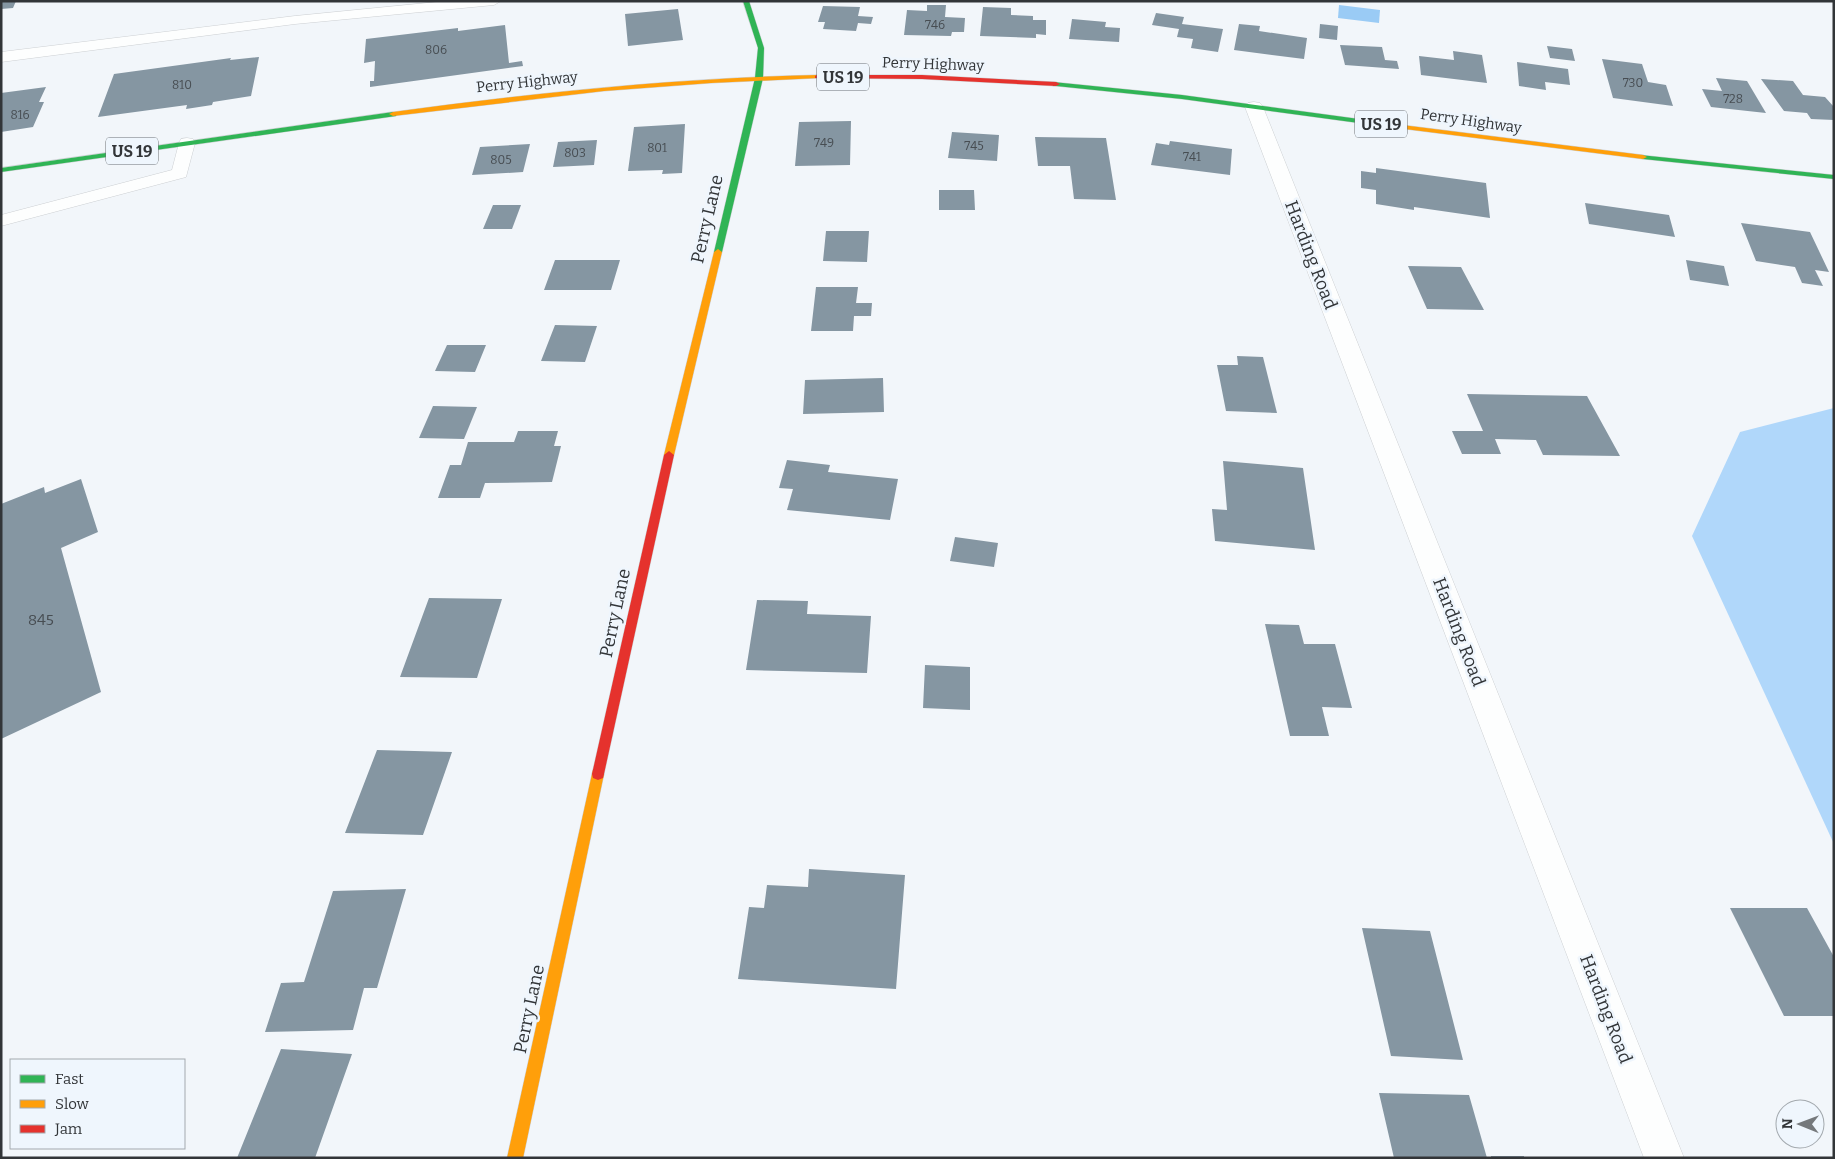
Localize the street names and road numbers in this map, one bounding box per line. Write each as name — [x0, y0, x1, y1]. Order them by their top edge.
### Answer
street label: Perry Highway — [882, 53, 984, 75]
road number: US 19 — [817, 64, 869, 90]
street label: Perry Highway — [475, 68, 579, 96]
street label: Perry Highway — [1419, 105, 1523, 137]
road number: US 19 — [1355, 110, 1407, 138]
road number: US 19 — [106, 138, 158, 164]
street label: Perry Lane — [686, 173, 728, 265]
street label: Harding Road — [1280, 197, 1342, 313]
street label: Perry Lane — [595, 567, 635, 659]
street label: Harding Road — [1428, 574, 1490, 690]
street label: Harding Road — [1575, 951, 1637, 1067]
street label: Perry Lane — [509, 963, 549, 1055]

